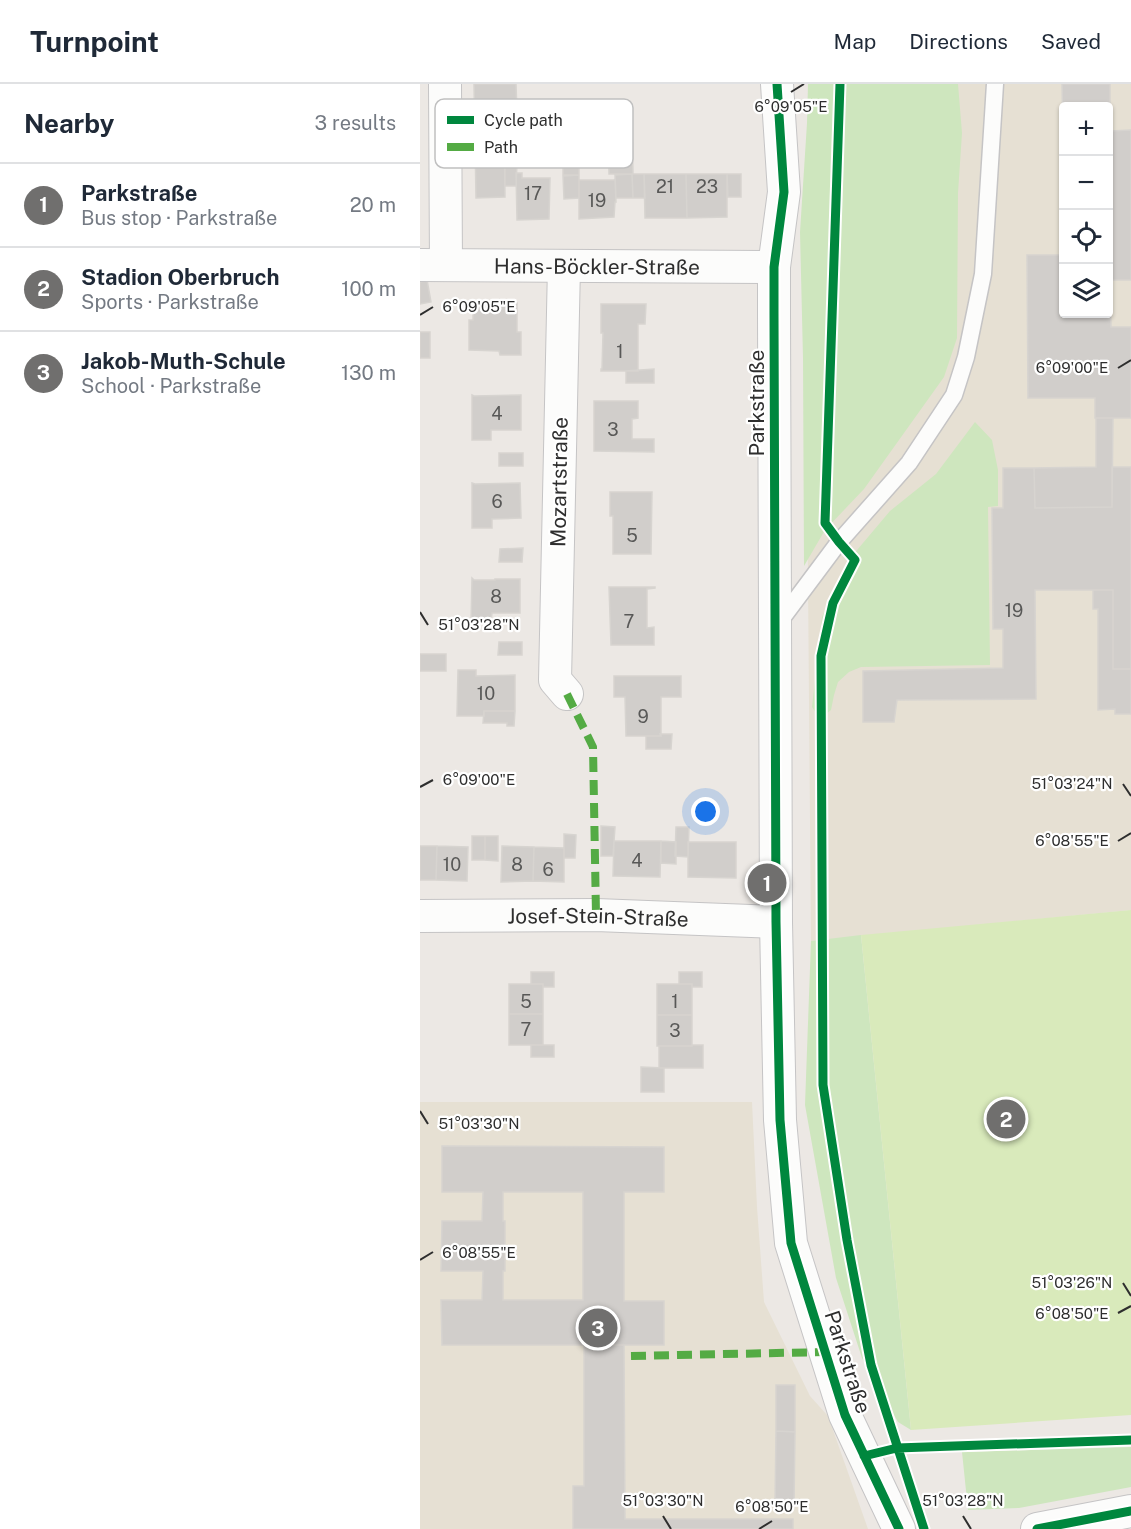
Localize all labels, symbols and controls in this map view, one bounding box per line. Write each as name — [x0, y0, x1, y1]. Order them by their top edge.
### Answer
text: Turnpoint — [30, 25, 159, 58]
text: Map — [834, 29, 876, 54]
text: Directions — [909, 29, 1008, 54]
text: Saved — [1041, 29, 1101, 54]
text: 6°09'05"E — [755, 98, 827, 115]
legend — [435, 99, 633, 168]
map controls — [1059, 102, 1113, 318]
button: + — [1059, 102, 1113, 156]
text: Nearby — [24, 108, 114, 139]
text: 3 results — [315, 111, 396, 135]
text: Cycle path — [484, 111, 563, 130]
text: Path — [484, 138, 518, 157]
button: − — [1059, 156, 1113, 210]
house number: 21 — [656, 176, 674, 197]
house number: 23 — [696, 176, 718, 197]
text: Parkstraße — [81, 180, 197, 206]
house number: 17 — [524, 183, 542, 204]
house number: 19 — [588, 190, 606, 211]
text: 1 — [39, 193, 48, 217]
text: 20 m — [350, 193, 396, 217]
text: Bus stop · Parkstraße — [81, 206, 277, 230]
button: locate — [1059, 210, 1113, 264]
street label: Hans-Böckler-Straße — [494, 253, 700, 279]
text: Stadion Oberbruch — [81, 264, 280, 290]
button: layers — [1059, 264, 1113, 318]
text: 2 — [37, 277, 50, 301]
text: 100 m — [341, 277, 396, 301]
text: Sports · Parkstraße — [81, 290, 259, 314]
text: 6°09'05"E — [443, 298, 515, 315]
house number: 1 — [616, 341, 624, 362]
text: Jakob-Muth-Schule — [81, 348, 286, 374]
street label: Parkstraße — [744, 350, 769, 456]
text: 6°09'00"E — [1036, 359, 1108, 376]
text: 3 — [37, 361, 50, 385]
text: 130 m — [341, 361, 396, 385]
text: School · Parkstraße — [81, 374, 261, 398]
house number: 4 — [491, 403, 503, 424]
street label: Mozartstraße — [545, 417, 573, 547]
house number: 3 — [607, 419, 619, 440]
house number: 6 — [491, 491, 503, 512]
house number: 5 — [626, 525, 638, 546]
house number: 8 — [490, 586, 502, 607]
house number: 19 — [1005, 600, 1023, 621]
house number: 7 — [624, 611, 634, 632]
text: 51°03'28"N — [438, 616, 520, 633]
house number: 10 — [477, 683, 495, 704]
house number: 9 — [637, 706, 649, 727]
text: 6°09'00"E — [443, 771, 515, 788]
text: 51°03'24"N — [1032, 775, 1112, 792]
your location — [691, 797, 720, 826]
text: 6°08'55"E — [1035, 832, 1109, 849]
house number: 4 — [631, 850, 643, 871]
house number: 10 — [443, 854, 461, 875]
house number: 8 — [511, 854, 523, 875]
house number: 6 — [542, 859, 554, 880]
pin: 1 — [748, 860, 786, 906]
street label: Josef-Stein-Straße — [507, 902, 689, 931]
house number: 5 — [520, 991, 532, 1012]
house number: 1 — [671, 991, 679, 1012]
house number: 7 — [521, 1019, 531, 1040]
house number: 3 — [669, 1020, 681, 1041]
pin: 2 — [986, 1096, 1026, 1142]
text: 51°03'30"N — [438, 1115, 520, 1132]
text: 6°08'55"E — [442, 1244, 516, 1261]
text: 51°03'26"N — [1032, 1274, 1112, 1291]
text: 6°08'50"E — [1035, 1305, 1109, 1322]
pin: 3 — [578, 1306, 618, 1350]
street label: Parkstraße — [820, 1307, 876, 1417]
text: 51°03'30"N — [622, 1492, 704, 1509]
text: 51°03'28"N — [922, 1492, 1004, 1509]
text: 6°08'50"E — [735, 1498, 809, 1515]

